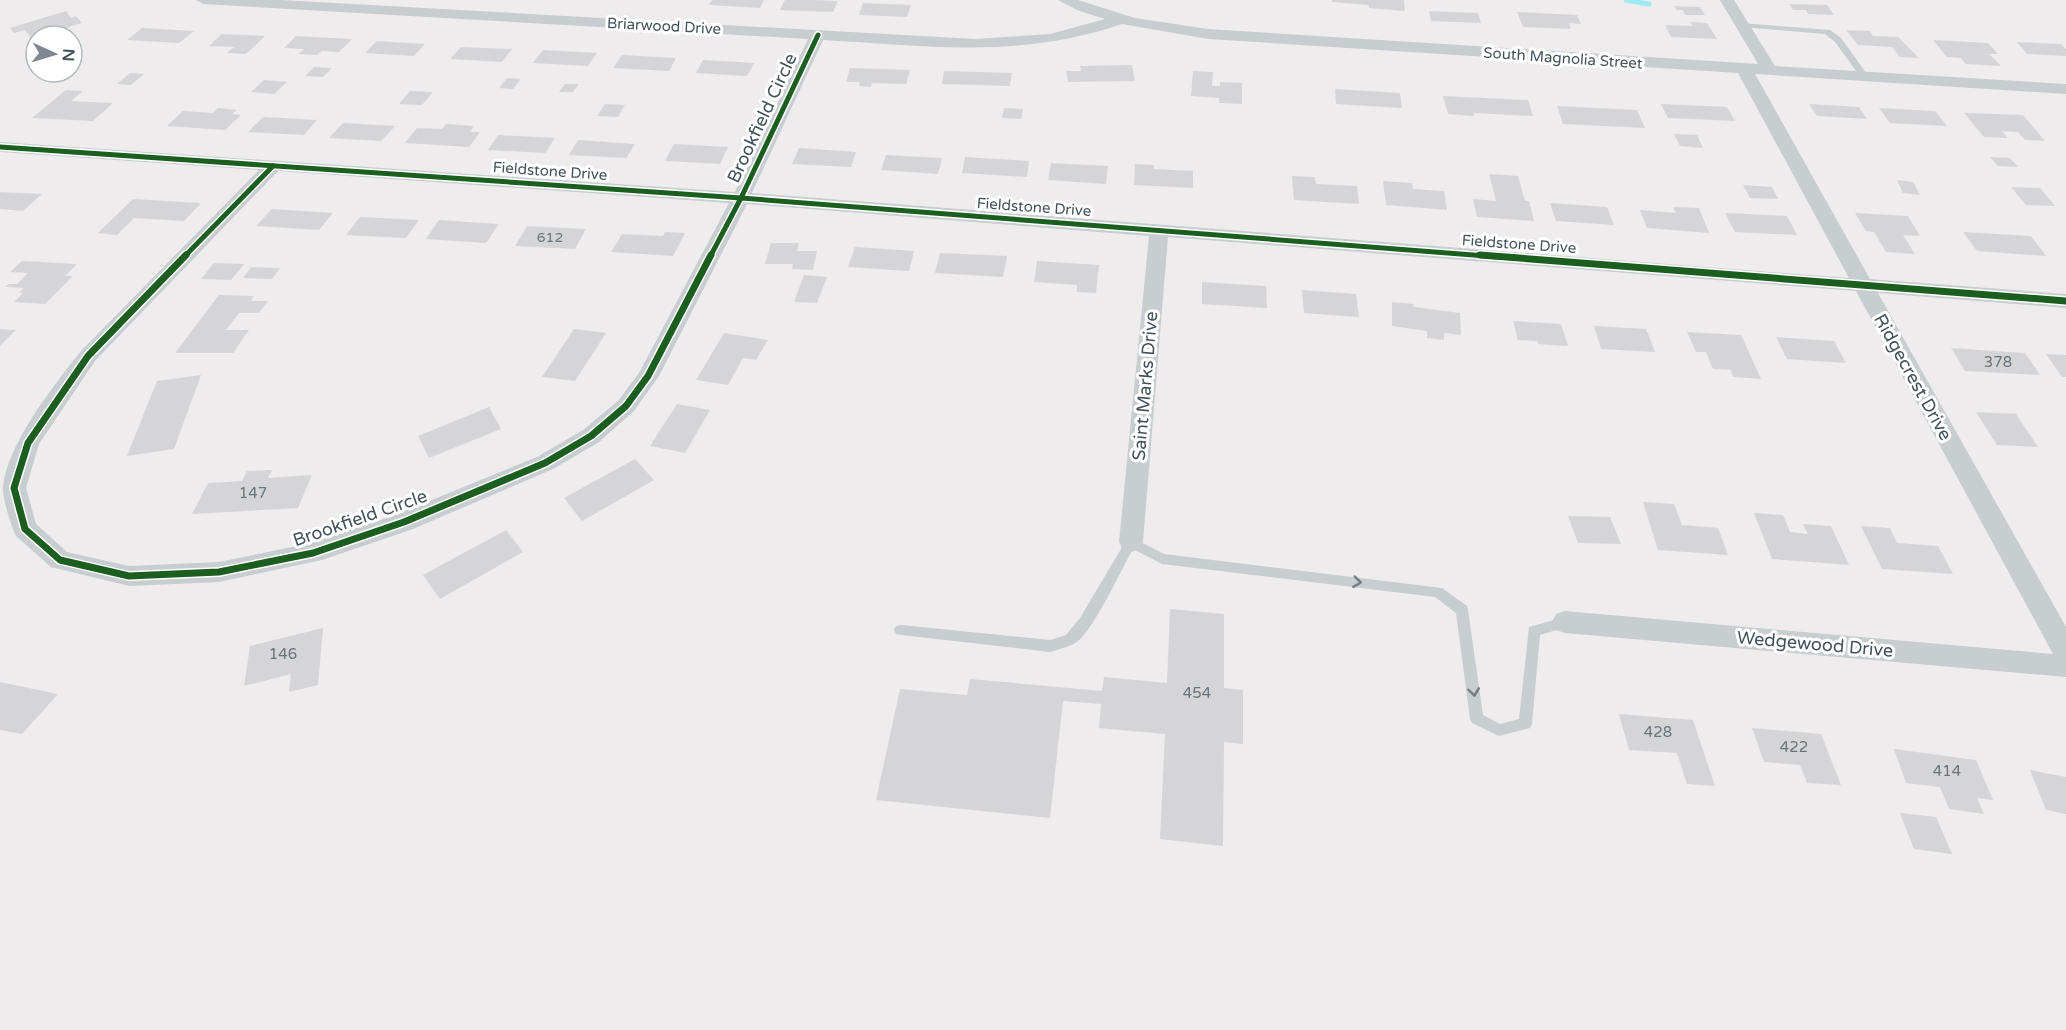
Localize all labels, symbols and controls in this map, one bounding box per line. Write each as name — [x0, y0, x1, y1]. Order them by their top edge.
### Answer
street label: Briarwood Drive — [606, 14, 722, 38]
north arrow — [24, 24, 84, 84]
street label: South Magnolia Street — [1483, 43, 1643, 73]
text: N — [58, 48, 78, 62]
street label: Brookfield Circle — [722, 50, 802, 186]
street label: Fieldstone Drive — [492, 158, 608, 184]
street label: Fieldstone Drive — [976, 194, 1092, 220]
house number: 612 — [537, 229, 563, 246]
street label: Fieldstone Drive — [1461, 231, 1577, 257]
street label: Saint Marks Drive — [1128, 310, 1162, 462]
street label: Ridgecrest Drive — [1869, 310, 1957, 444]
house number: 378 — [1984, 353, 2012, 371]
house number: 147 — [239, 484, 267, 502]
street label: Brookfield Circle — [290, 485, 430, 551]
one-way arrow — [1352, 575, 1361, 588]
street label: Wedgewood Drive — [1736, 626, 1894, 662]
house number: 146 — [269, 645, 297, 663]
house number: 454 — [1183, 684, 1211, 702]
one-way arrow — [1467, 687, 1479, 697]
house number: 428 — [1644, 723, 1672, 741]
house number: 422 — [1780, 738, 1808, 756]
house number: 414 — [1933, 762, 1961, 780]

